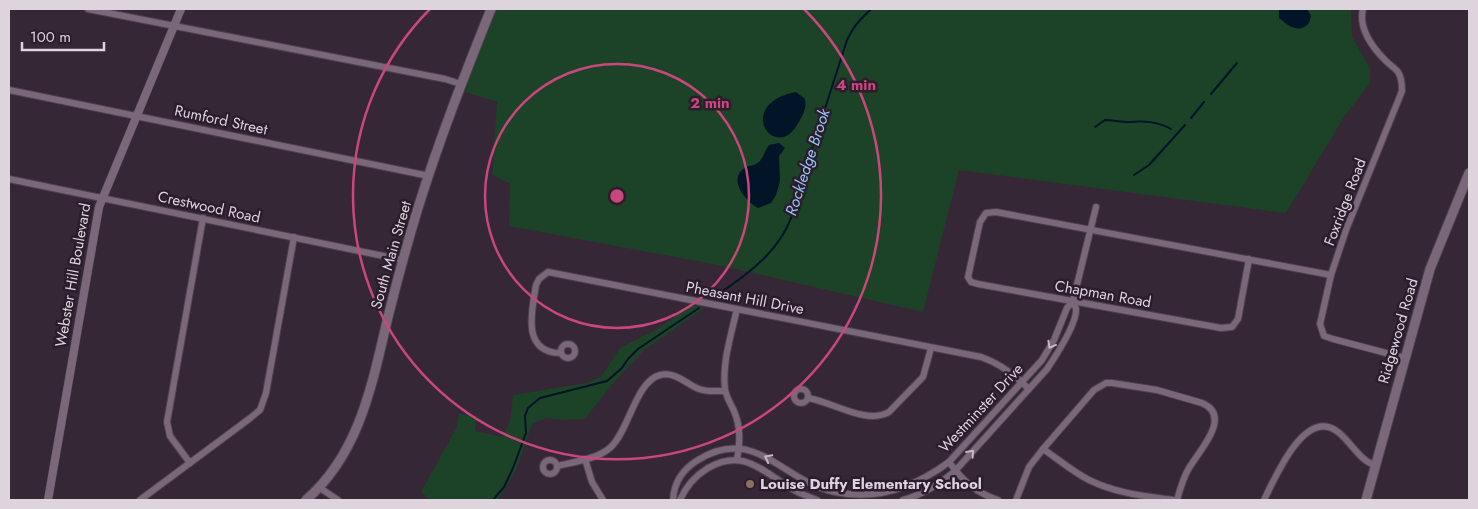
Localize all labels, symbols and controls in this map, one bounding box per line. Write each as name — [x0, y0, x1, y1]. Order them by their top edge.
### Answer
scale bar — [22, 20, 105, 52]
text: 100 m — [30, 26, 71, 48]
text: 4 min — [836, 74, 876, 96]
text: 2 min — [690, 92, 730, 114]
street label: Rumford Street — [173, 99, 270, 141]
water label: Rockledge Brook — [779, 105, 836, 219]
street label: Foxridge Road — [1318, 155, 1372, 249]
street label: Crestwood Road — [156, 185, 262, 229]
centre of rings — [608, 187, 626, 205]
street label: South Main Street — [365, 198, 417, 312]
street label: Webster Hill Boulevard — [50, 201, 96, 349]
street label: Chapman Road — [1053, 275, 1153, 313]
street label: Pheasant Hill Drive — [684, 276, 806, 320]
street label: Ridgewood Road — [1372, 276, 1424, 386]
one-way arrow — [1048, 339, 1058, 348]
street label: Westminster Drive — [934, 358, 1028, 458]
one-way arrow — [965, 450, 974, 459]
one-way arrow — [764, 454, 773, 464]
place label: Louise Duffy Elementary School — [760, 473, 982, 495]
marker: Louise Duffy Elementary School — [744, 478, 756, 490]

